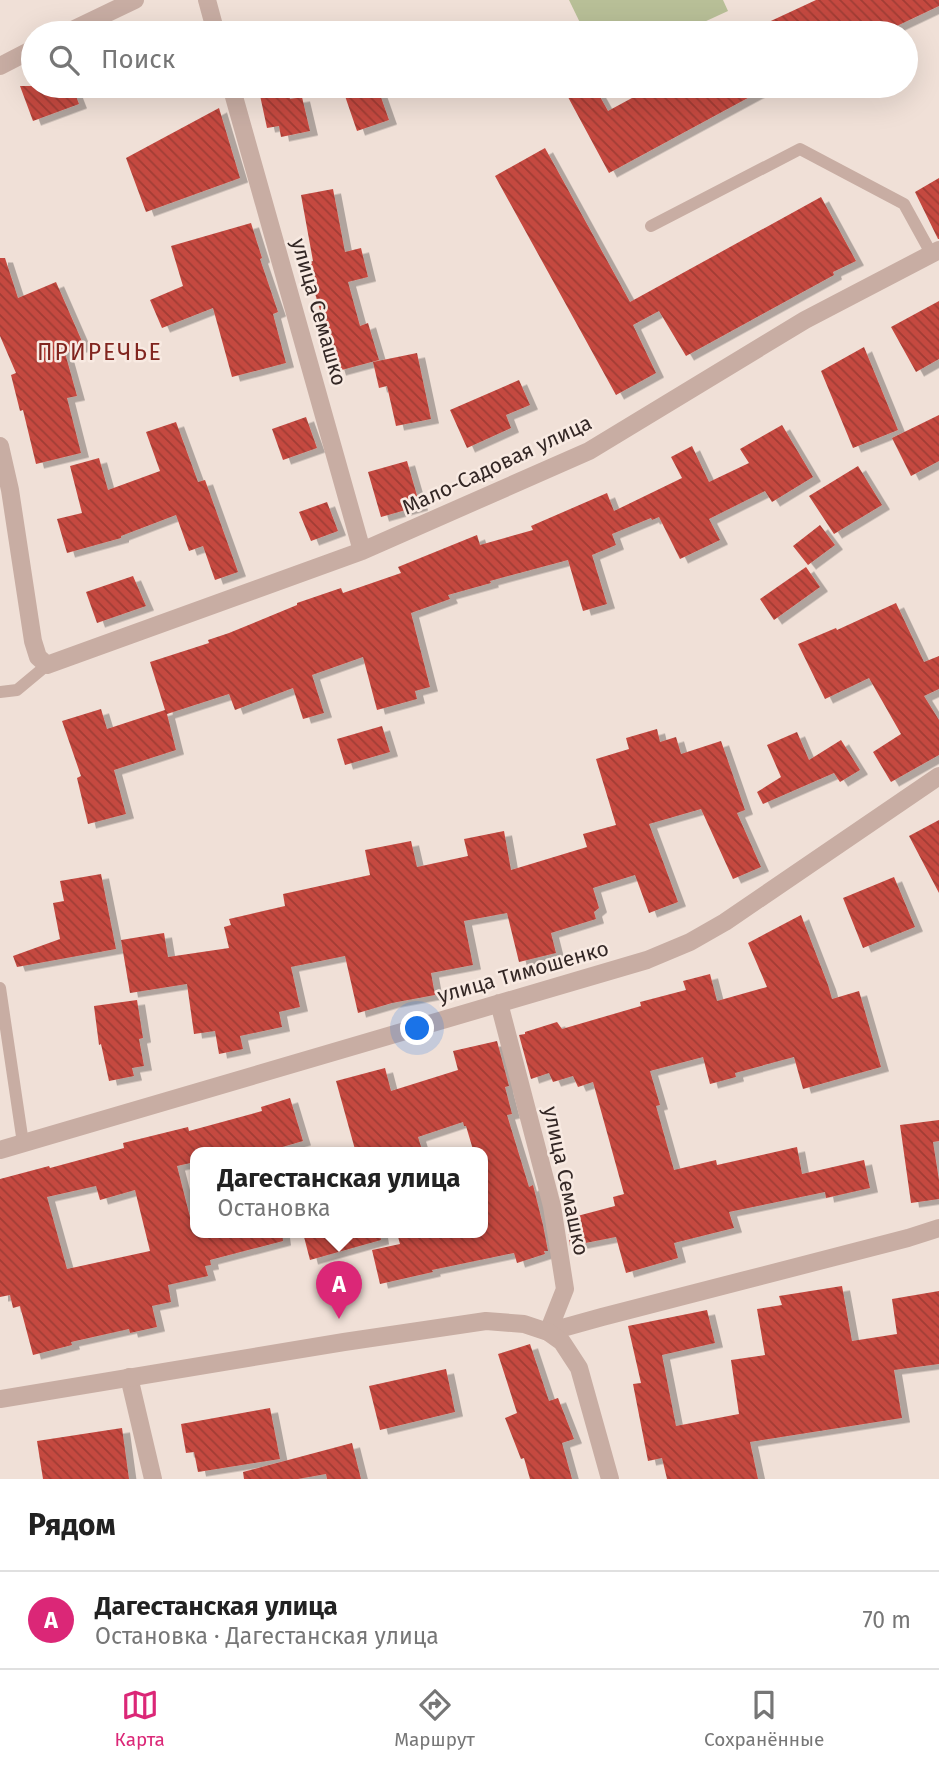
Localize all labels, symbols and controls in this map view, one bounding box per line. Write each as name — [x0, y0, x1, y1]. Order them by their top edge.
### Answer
search box — [21, 21, 918, 98]
icon: search — [45, 41, 83, 79]
text: Поиск — [101, 44, 175, 75]
street label: улица Семашко — [286, 235, 352, 389]
district label: ПРИРЕЧЬЕ — [37, 338, 163, 366]
street label: Мало-Садовая улица — [398, 410, 596, 520]
street label: улица Тимошенко — [434, 935, 612, 1009]
your location — [400, 1011, 434, 1045]
street label: улица Семашко — [537, 1104, 595, 1258]
popup — [190, 1147, 488, 1238]
text: Дагестанская улица — [218, 1163, 460, 1194]
text: Остановка — [218, 1194, 331, 1222]
pin: A — [316, 1261, 362, 1319]
text: Рядом — [28, 1507, 116, 1543]
text: Дагестанская улица — [95, 1591, 338, 1622]
text: A — [44, 1606, 58, 1634]
text: 70 m — [862, 1606, 911, 1634]
text: Остановка · Дагестанская улица — [95, 1622, 439, 1650]
tab: Карта — [115, 1686, 165, 1751]
tab: Маршрут — [394, 1686, 475, 1751]
tab: Сохранённые — [704, 1686, 824, 1751]

